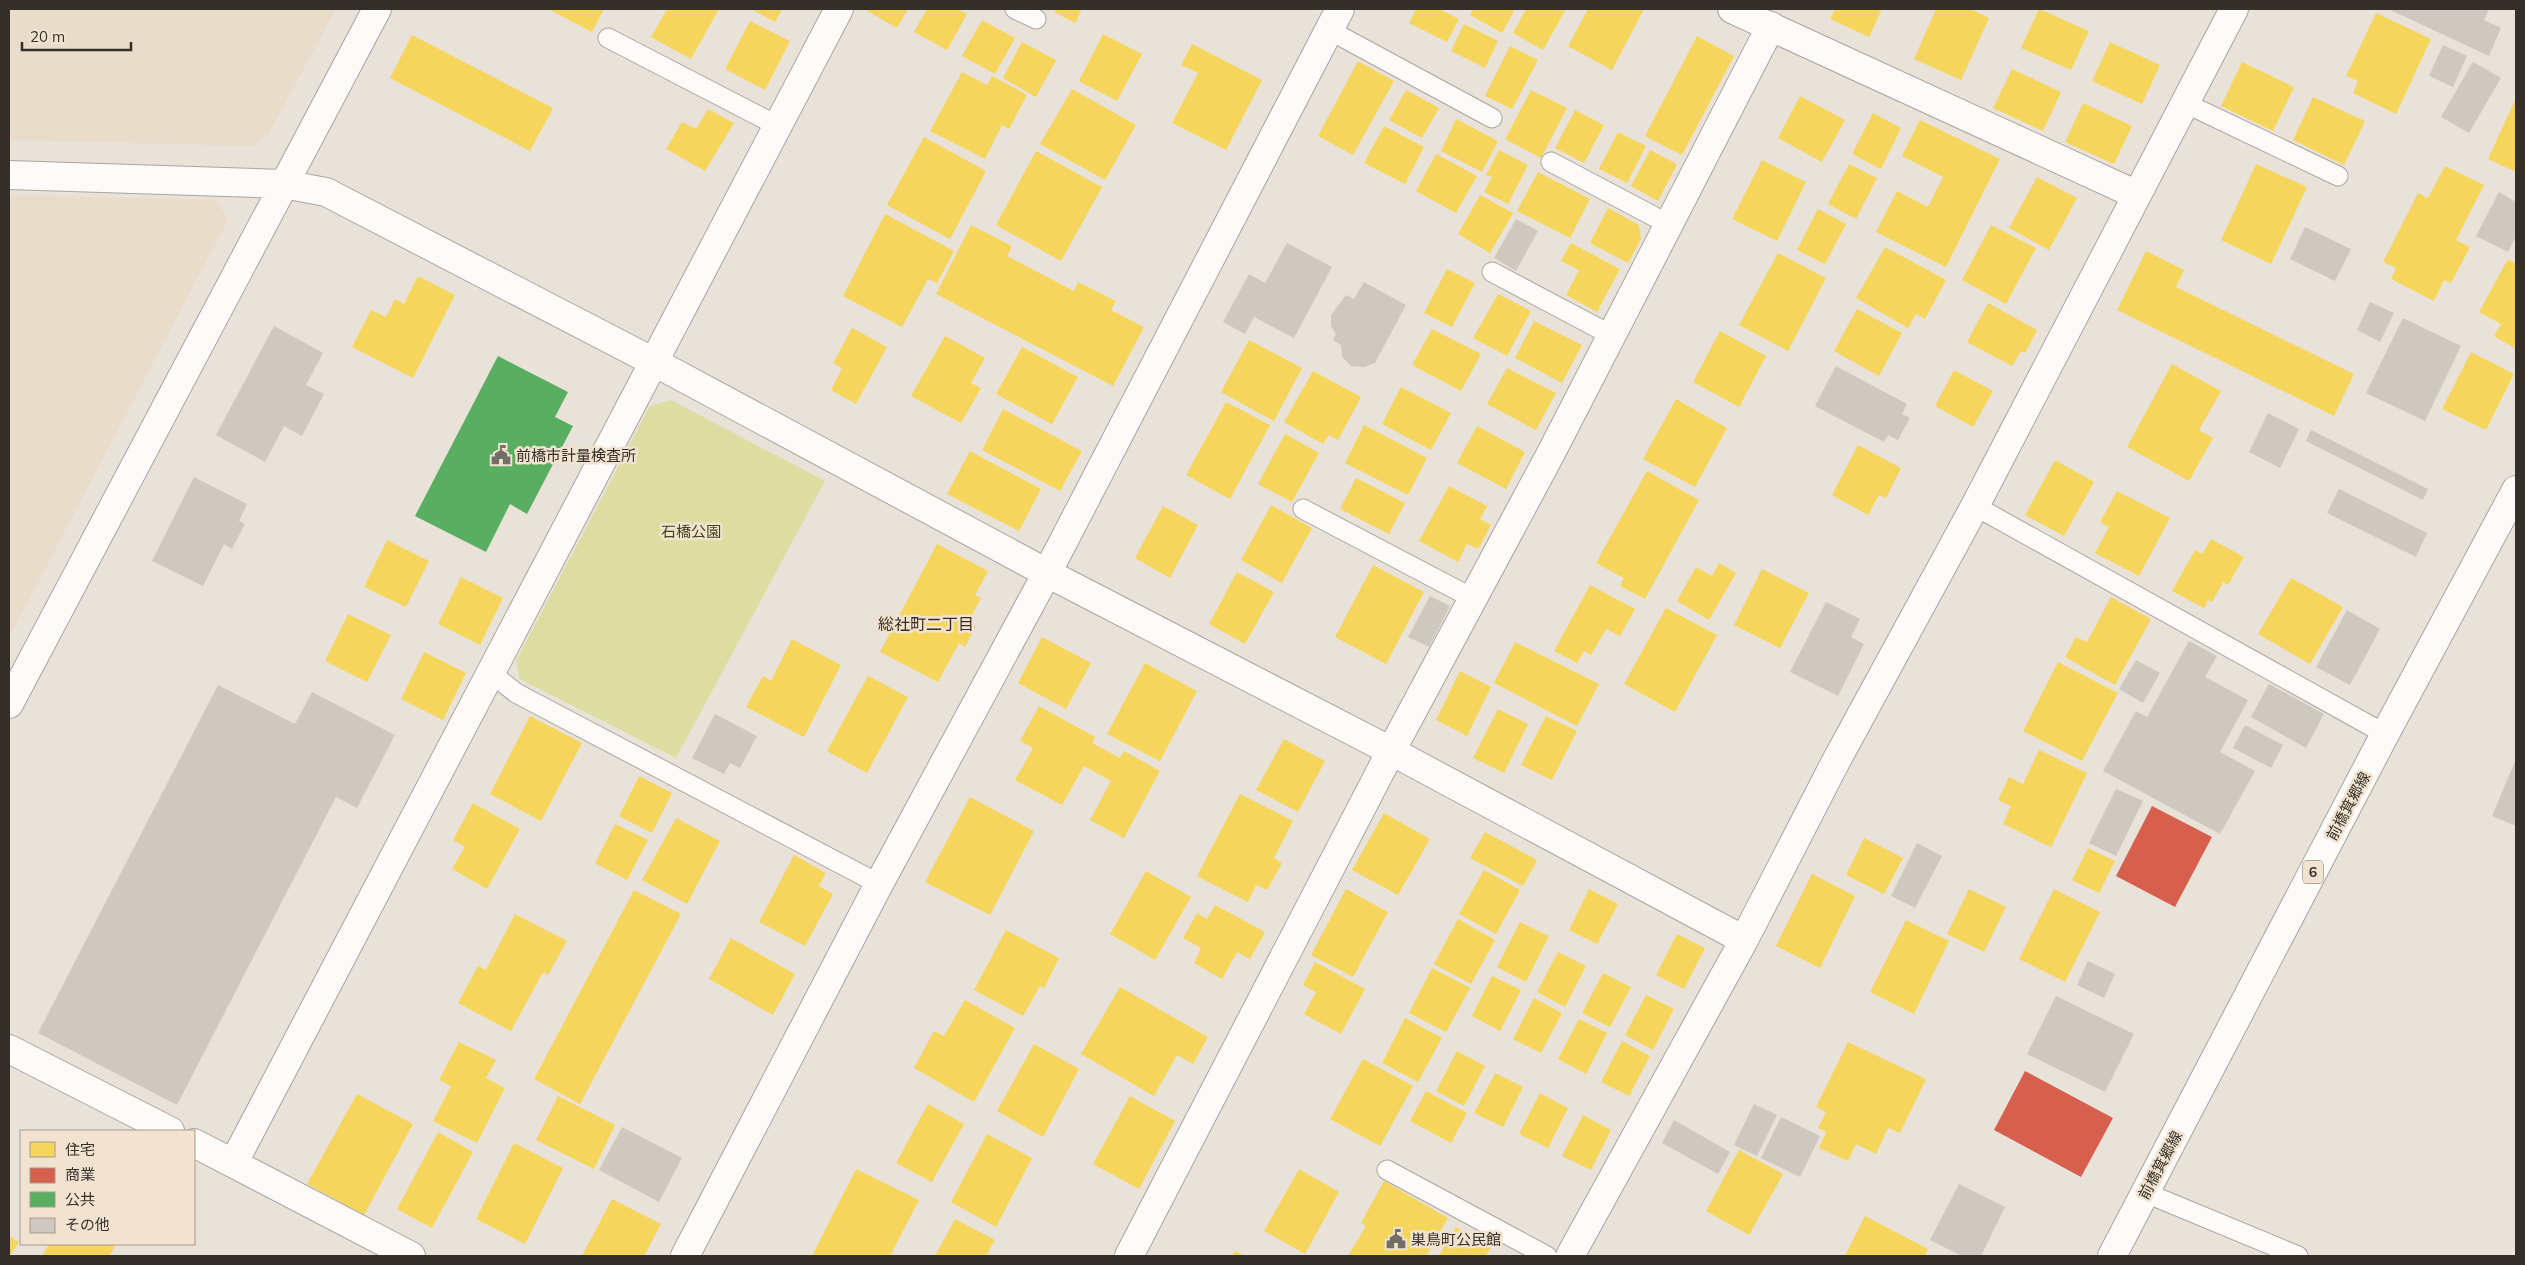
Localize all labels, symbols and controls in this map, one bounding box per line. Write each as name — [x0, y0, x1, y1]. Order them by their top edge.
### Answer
scale bar — [22, 20, 131, 52]
text: 20 m — [30, 27, 65, 46]
public building icon: 前橋市計量検査所 — [490, 444, 512, 466]
place label: 前橋市計量検査所 — [516, 446, 636, 465]
park label: 石橋公園 — [661, 522, 721, 541]
district label: 総社町二丁目 — [878, 614, 974, 634]
street label: 前橋箕郷線 — [2322, 768, 2374, 844]
road number: 6 — [2303, 860, 2323, 884]
street label: 前橋箕郷線 — [2134, 1127, 2186, 1203]
legend — [20, 1130, 195, 1245]
text: 住宅 — [65, 1140, 95, 1159]
text: 商業 — [65, 1165, 95, 1184]
text: 公共 — [65, 1190, 95, 1209]
text: その他 — [65, 1215, 110, 1234]
public building icon: 巣鳥町公民館 — [1385, 1228, 1407, 1250]
place label: 巣鳥町公民館 — [1411, 1230, 1501, 1249]

